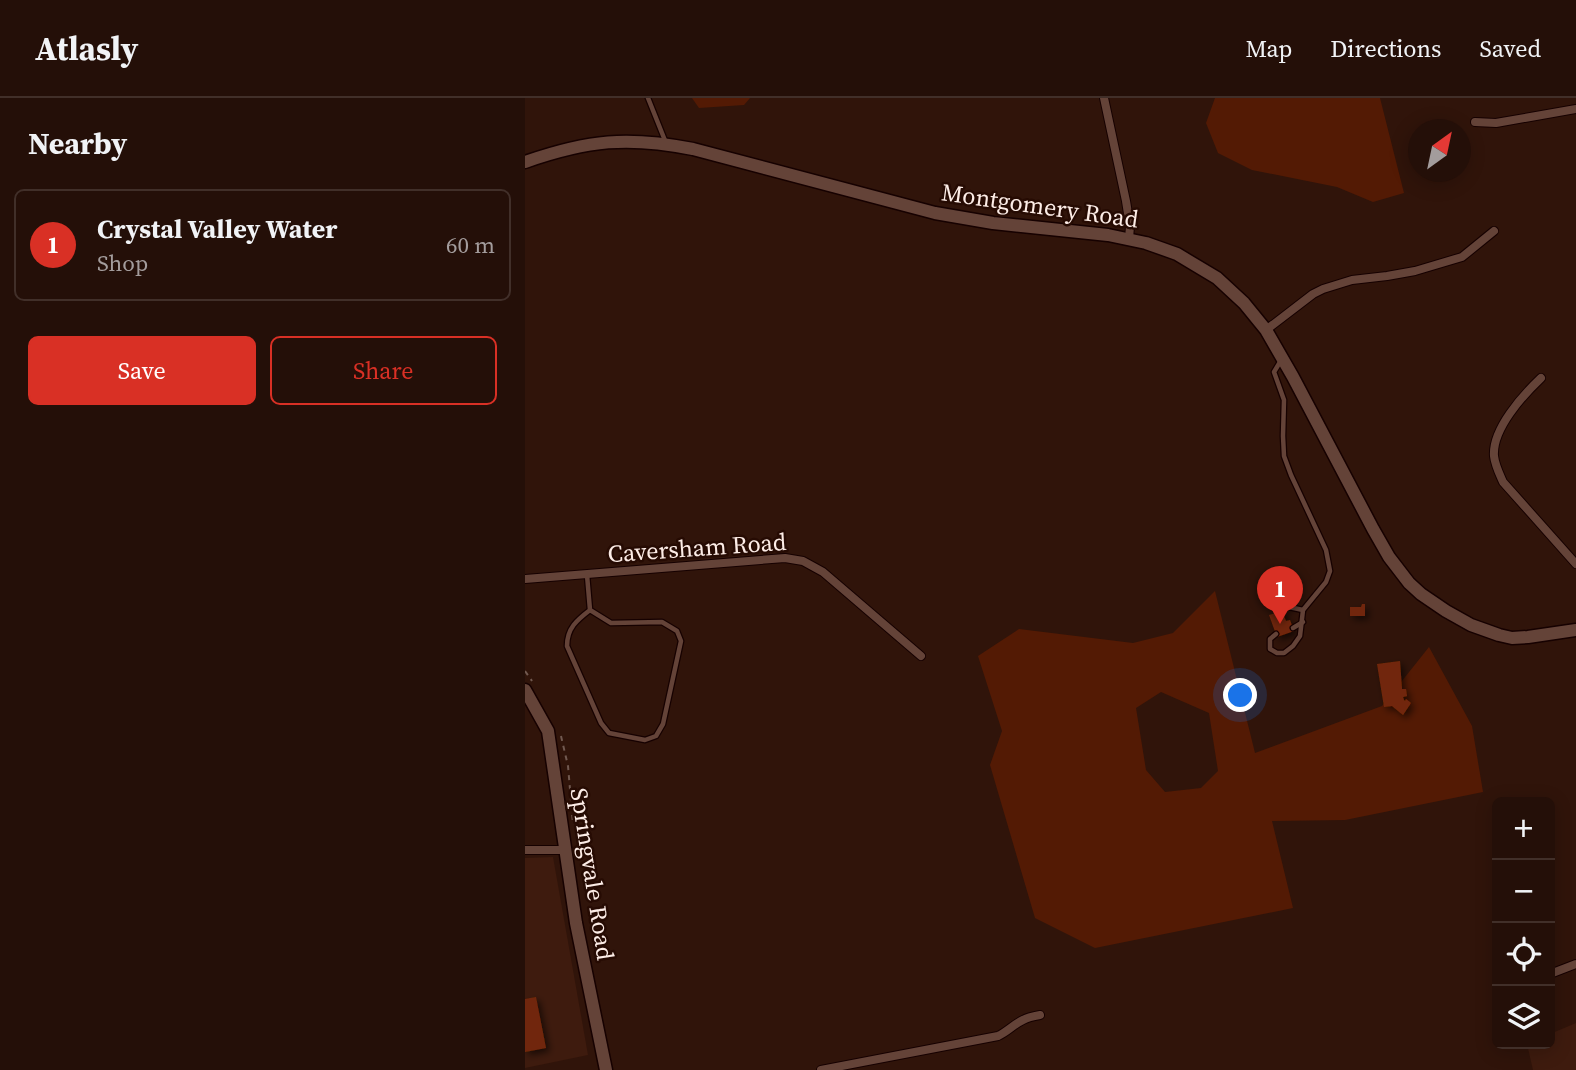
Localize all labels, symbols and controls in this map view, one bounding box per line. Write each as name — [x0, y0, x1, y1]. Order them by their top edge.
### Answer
text: Atlasly — [35, 26, 138, 71]
text: Map — [1245, 32, 1292, 65]
text: Directions — [1330, 32, 1441, 65]
text: Saved — [1479, 32, 1541, 65]
north arrow — [1408, 119, 1471, 182]
text: Nearby — [28, 123, 127, 164]
street label: Montgomery Road — [940, 175, 1141, 236]
text: Crystal Valley Water — [97, 211, 337, 247]
text: 1 — [47, 229, 59, 261]
text: 60 m — [446, 229, 495, 261]
text: Shop — [97, 247, 148, 279]
button: Save — [28, 336, 256, 405]
button: Share — [270, 336, 497, 405]
street label: Caversham Road — [607, 525, 788, 570]
pin: 1 — [1257, 566, 1303, 624]
your location — [1223, 678, 1257, 712]
street label: Springvale Road — [563, 786, 622, 963]
map controls — [1492, 797, 1555, 1049]
button: + — [1492, 797, 1555, 860]
button: − — [1492, 860, 1555, 923]
button: locate — [1492, 923, 1555, 986]
button: layers — [1492, 986, 1555, 1049]

